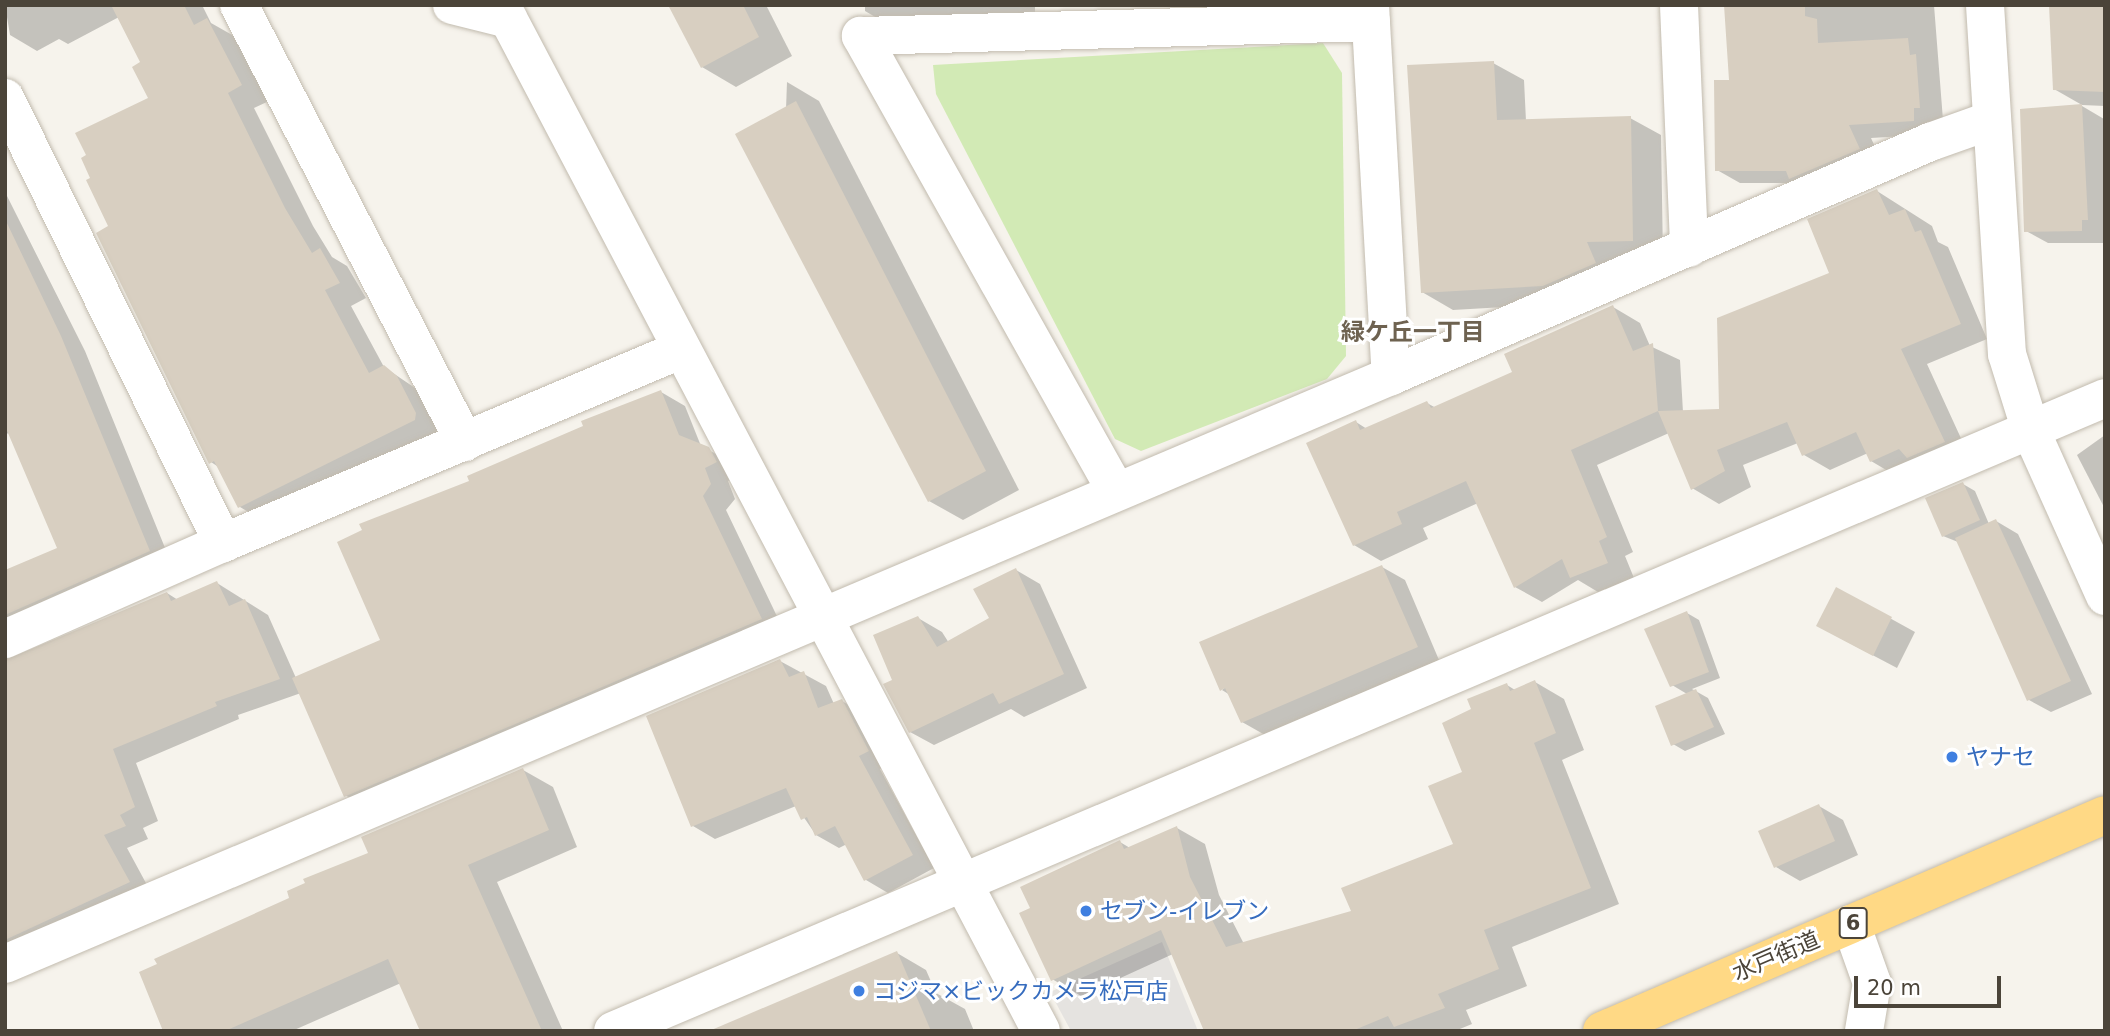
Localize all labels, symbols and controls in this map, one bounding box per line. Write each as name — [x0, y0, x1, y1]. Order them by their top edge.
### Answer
district label: 緑ケ丘一丁目 — [1341, 319, 1485, 347]
place label: ヤナセ — [1966, 743, 2035, 771]
marker: ヤナセ — [1944, 749, 1960, 765]
place label: セブン-イレブン — [1100, 897, 1269, 925]
marker: セブン-イレブン — [1078, 903, 1094, 919]
road number: 6 — [1837, 906, 1869, 940]
street label: 水戸街道 — [1728, 925, 1824, 987]
scale bar — [1858, 962, 2005, 1006]
text: 20 m — [1867, 976, 1921, 1000]
place label: コジマ×ビックカメラ松戸店 — [873, 977, 1168, 1005]
marker: コジマ×ビックカメラ松戸店 — [851, 983, 867, 999]

